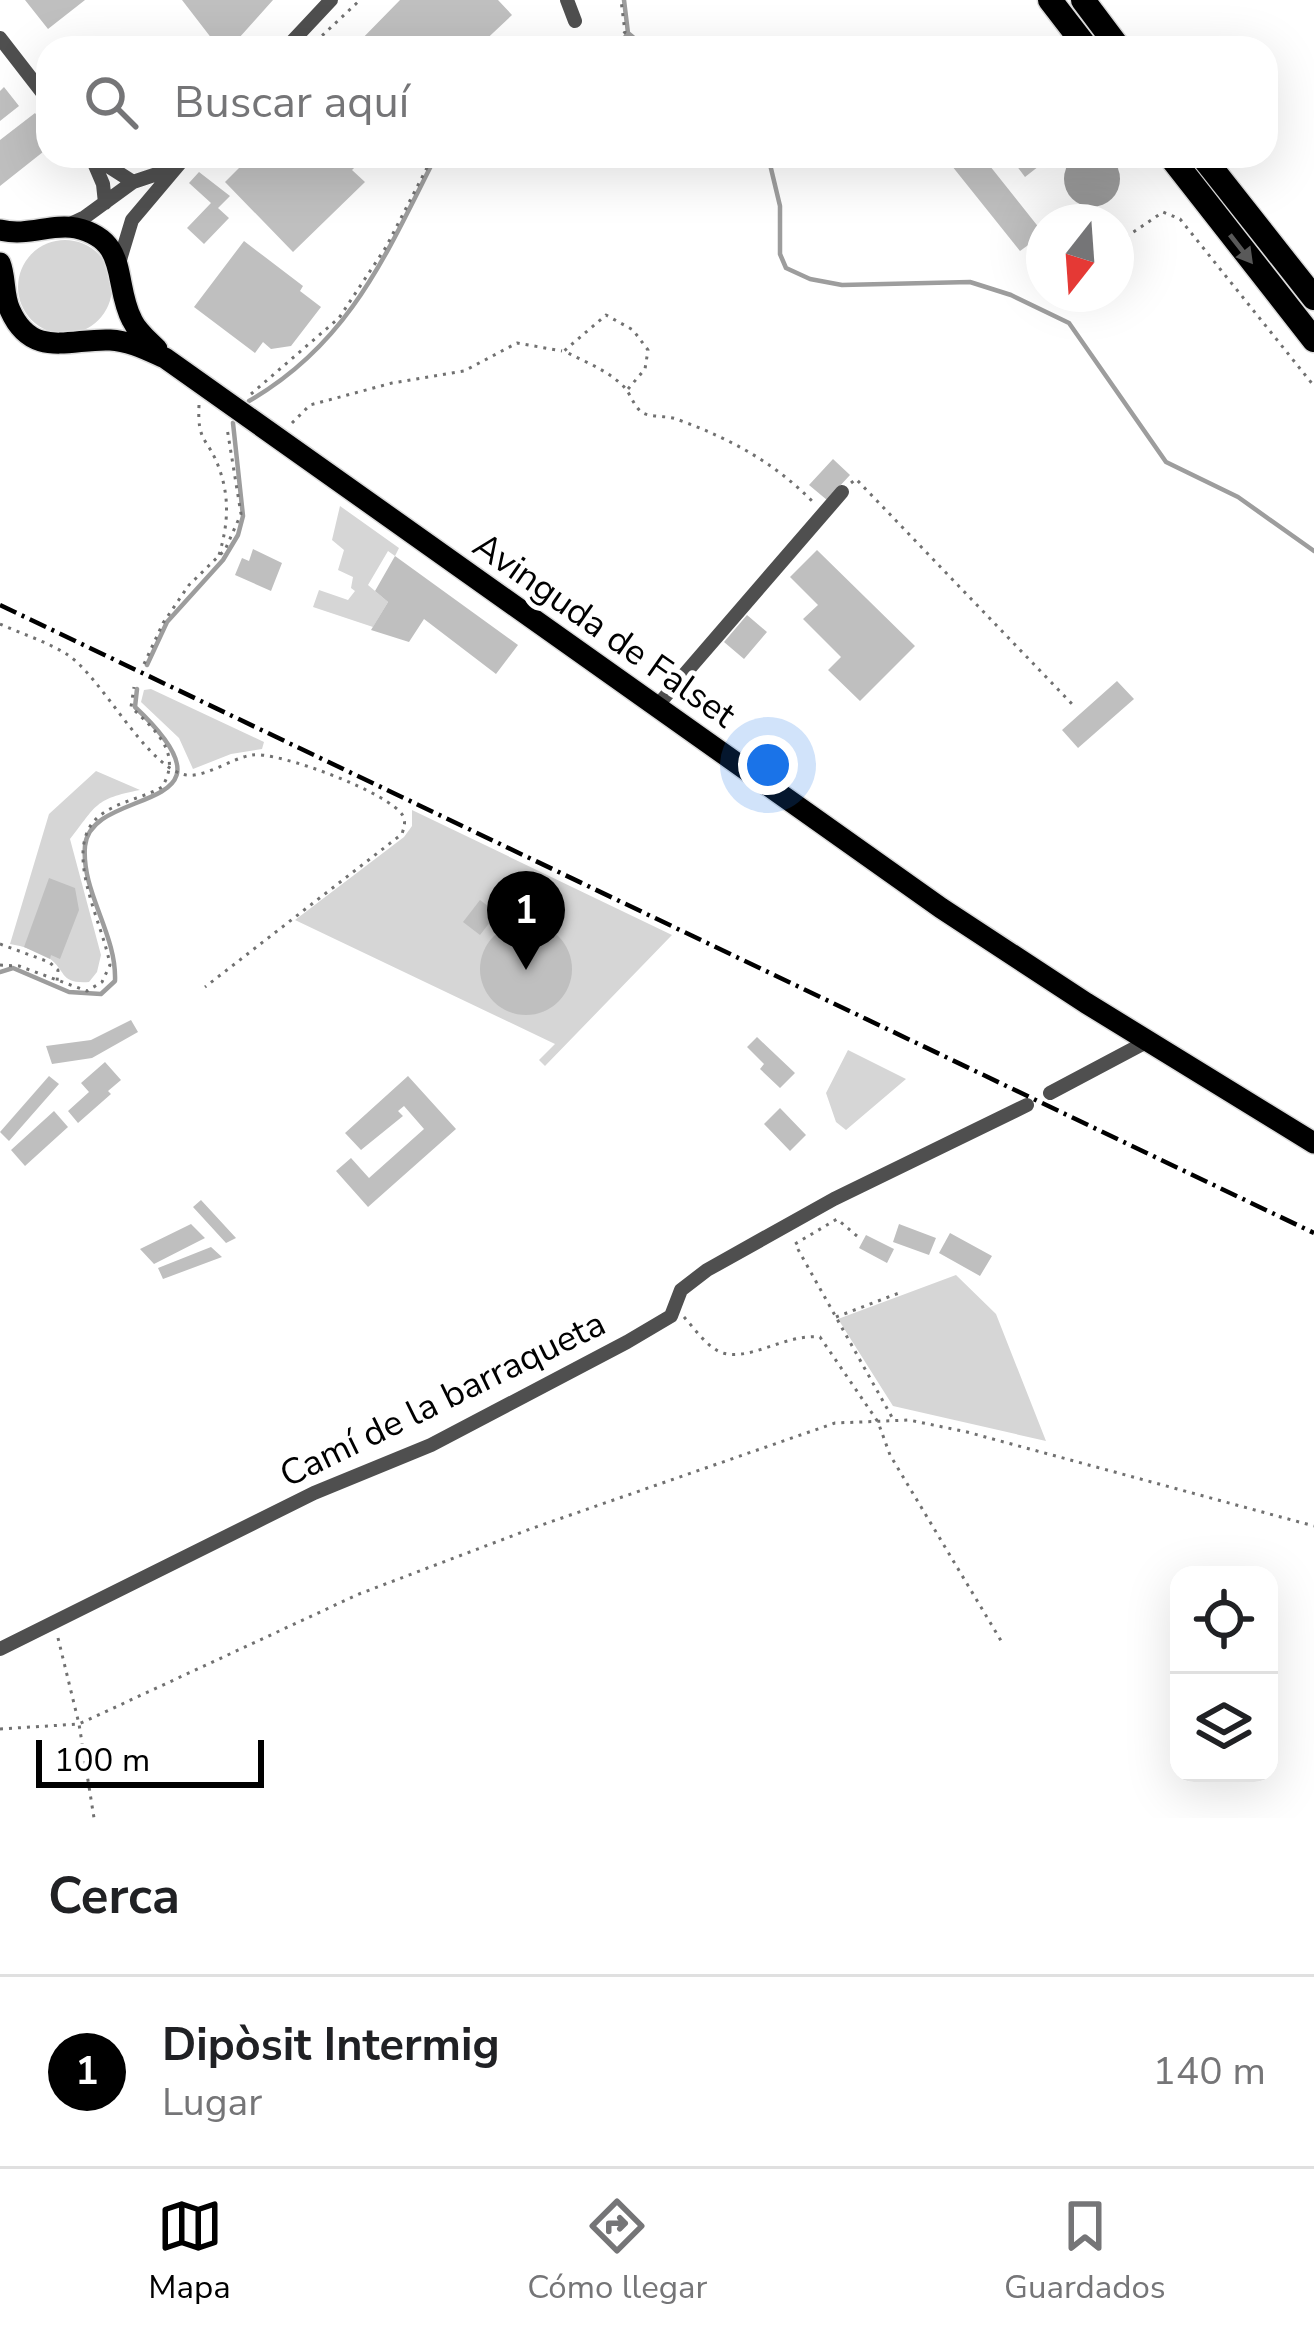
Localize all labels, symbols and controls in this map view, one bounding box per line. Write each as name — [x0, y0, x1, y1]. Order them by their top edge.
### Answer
search box — [36, 36, 1278, 168]
icon: search — [78, 69, 144, 135]
text: Buscar aquí — [174, 72, 409, 133]
north arrow — [1026, 204, 1134, 312]
one-way arrow — [1228, 233, 1253, 264]
street label: Avinguda de Falset — [463, 521, 746, 740]
your location — [738, 735, 798, 795]
pin: 1 — [487, 871, 565, 970]
street label: Camí de la barraqueta — [272, 1299, 614, 1499]
map controls — [1170, 1566, 1278, 1782]
button: locate — [1170, 1566, 1278, 1674]
button: layers — [1170, 1674, 1278, 1782]
scale bar — [36, 1734, 264, 1787]
text: 100 m — [54, 1738, 150, 1783]
text: Cerca — [48, 1861, 180, 1931]
text: Dipòsit Intermig — [162, 2015, 500, 2076]
text: 1 — [75, 2045, 99, 2098]
text: 140 m — [1152, 2045, 1266, 2098]
text: Lugar — [162, 2076, 262, 2129]
tab: Mapa — [148, 2193, 231, 2310]
tab: Cómo llegar — [527, 2193, 707, 2310]
tab: Guardados — [1004, 2193, 1166, 2310]

